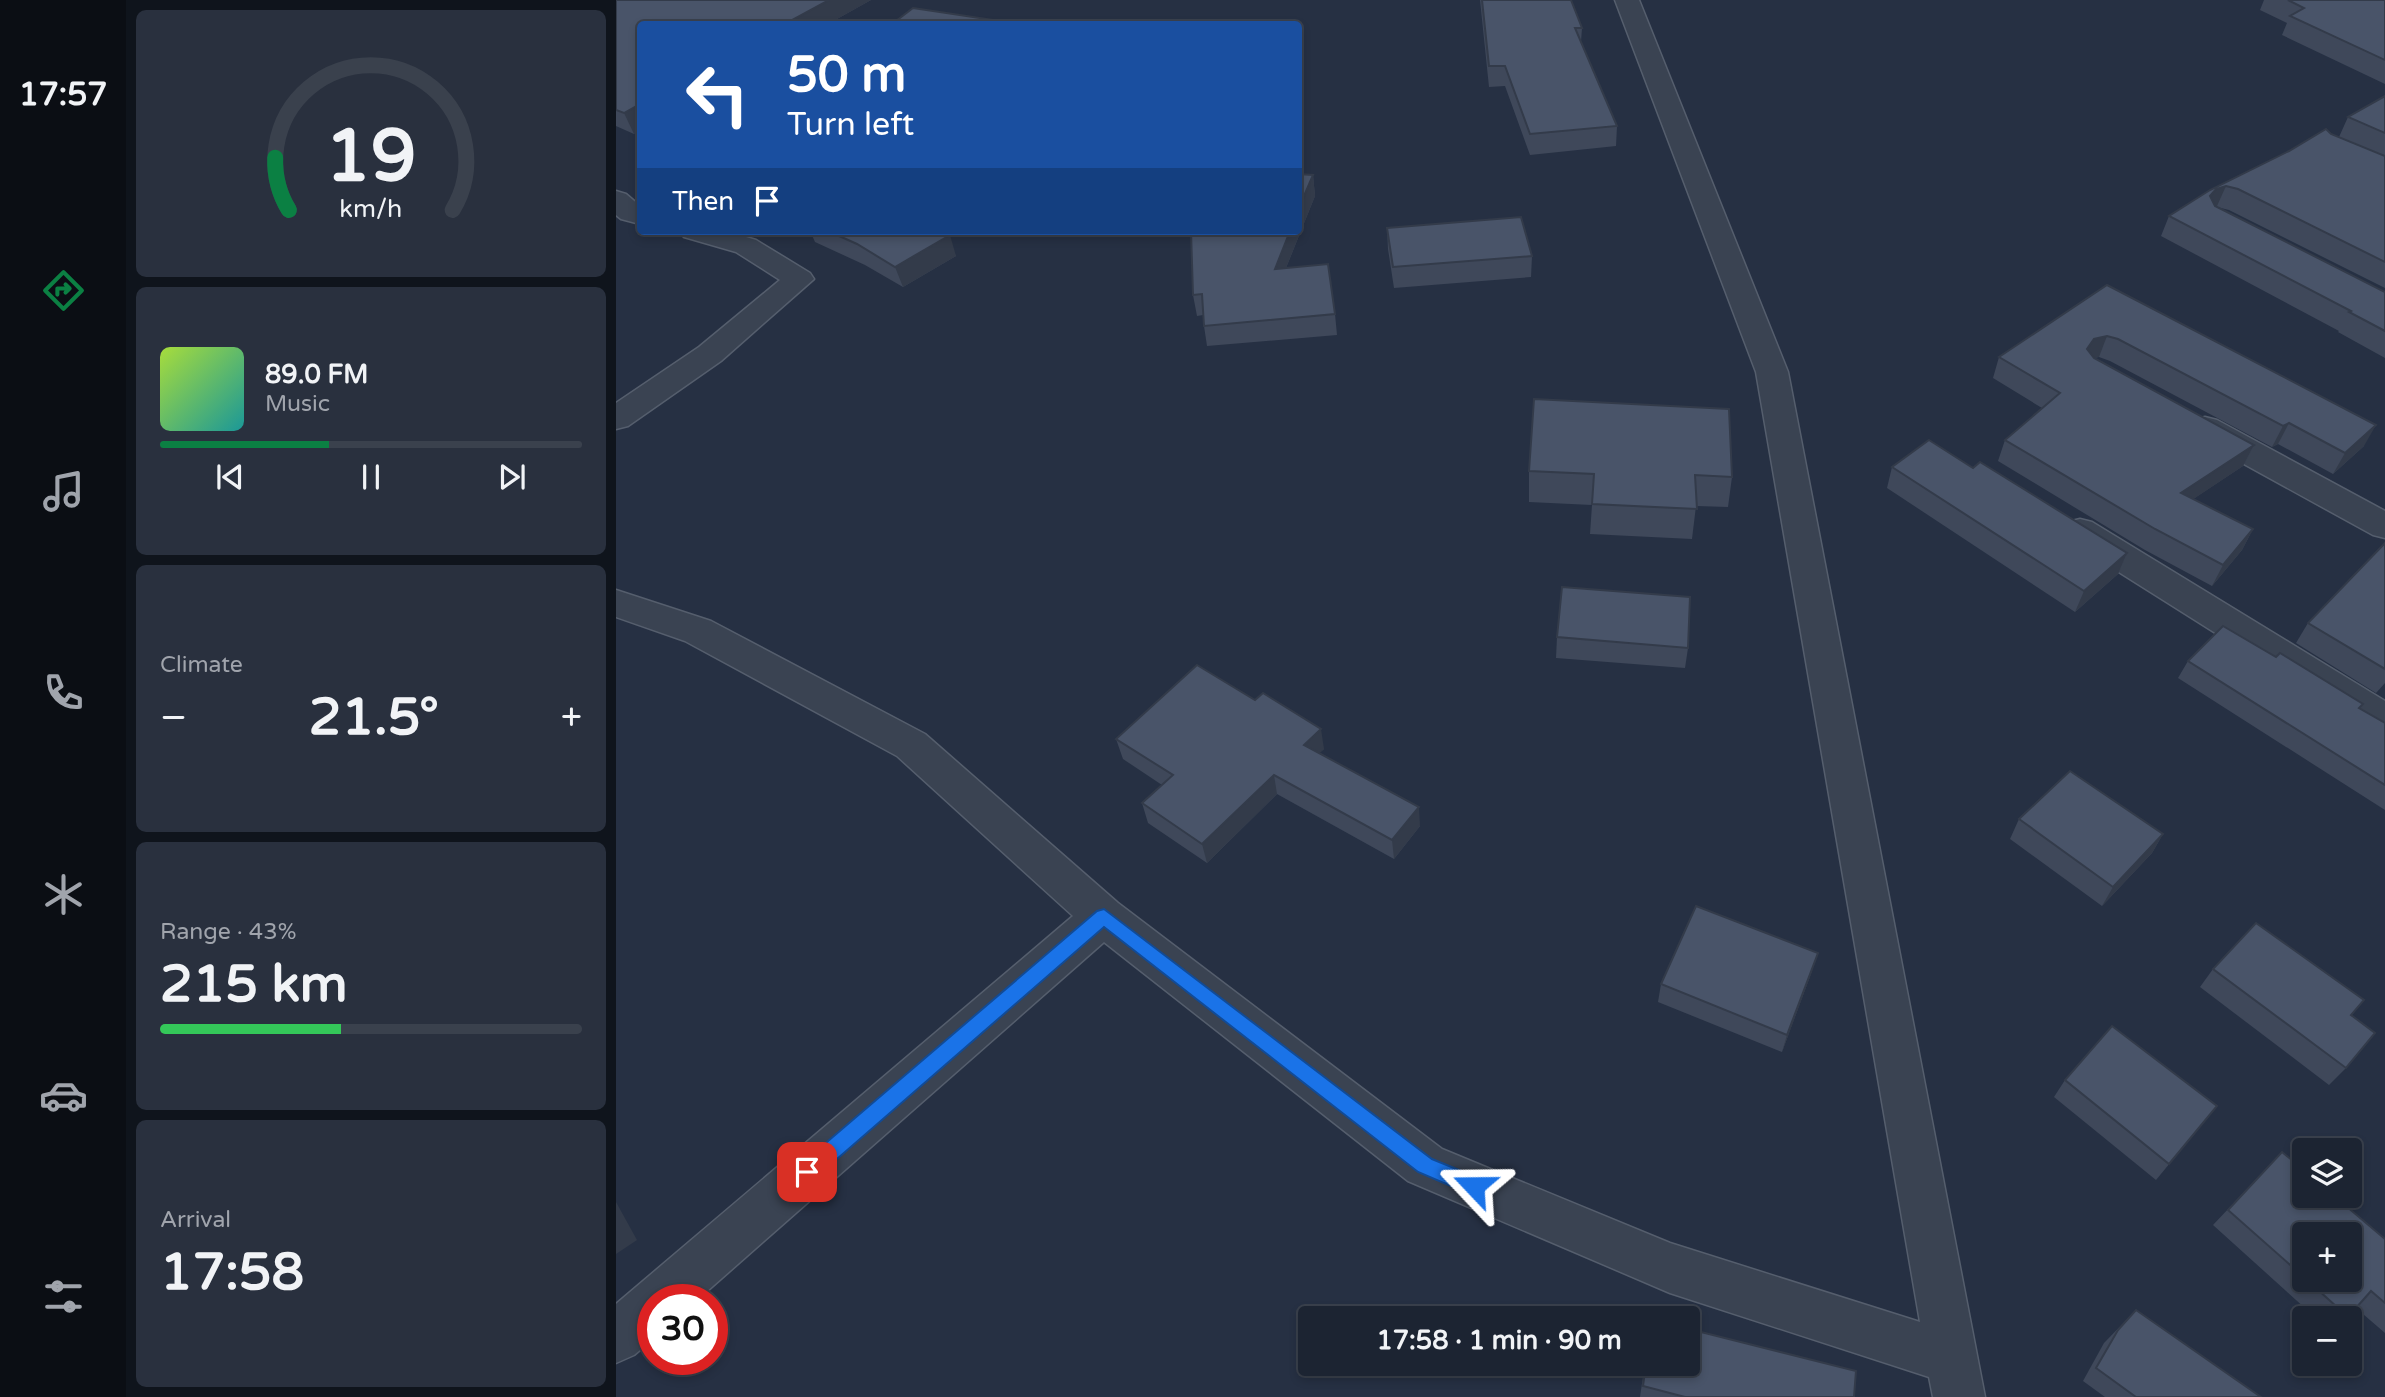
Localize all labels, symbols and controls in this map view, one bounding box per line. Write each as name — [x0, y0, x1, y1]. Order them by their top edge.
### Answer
text: 50 m — [787, 46, 906, 105]
icon: left — [672, 49, 763, 140]
text: 17:57 — [19, 76, 107, 114]
text: Turn left — [787, 106, 914, 144]
text: 19 — [325, 113, 417, 201]
icon: arrive — [748, 182, 786, 220]
text: Then — [672, 186, 734, 217]
text: km/h — [340, 194, 402, 224]
icon: directions — [39, 266, 88, 315]
text: 89.0 FM — [265, 359, 368, 390]
text: Music — [265, 390, 330, 418]
icon: previous — [211, 458, 249, 496]
icon: pause — [352, 458, 390, 496]
icon: next — [493, 458, 531, 496]
icon: music — [39, 467, 88, 516]
text: Climate — [160, 651, 243, 679]
icon: phone — [39, 668, 88, 717]
text: 21.5° — [309, 686, 439, 749]
text: − — [160, 695, 187, 741]
text: + — [561, 695, 582, 741]
icon: climate — [39, 870, 88, 919]
text: Range · 43% — [160, 918, 296, 946]
text: 215 km — [160, 953, 348, 1016]
icon: car — [39, 1071, 88, 1120]
map controls — [2292, 1138, 2362, 1376]
button: layers — [2292, 1138, 2362, 1208]
pin — [777, 1142, 837, 1202]
position arrow — [1437, 1149, 1511, 1223]
icon: arrive — [788, 1153, 826, 1191]
text: Arrival — [160, 1206, 231, 1234]
button: + — [2292, 1222, 2362, 1292]
text: 17:58 — [160, 1241, 304, 1304]
icon: filters — [39, 1272, 88, 1321]
speed limit sign: 30 — [637, 1284, 728, 1375]
button: − — [2292, 1306, 2362, 1376]
text: 17:58 · 1 min · 90 m — [1376, 1325, 1622, 1356]

